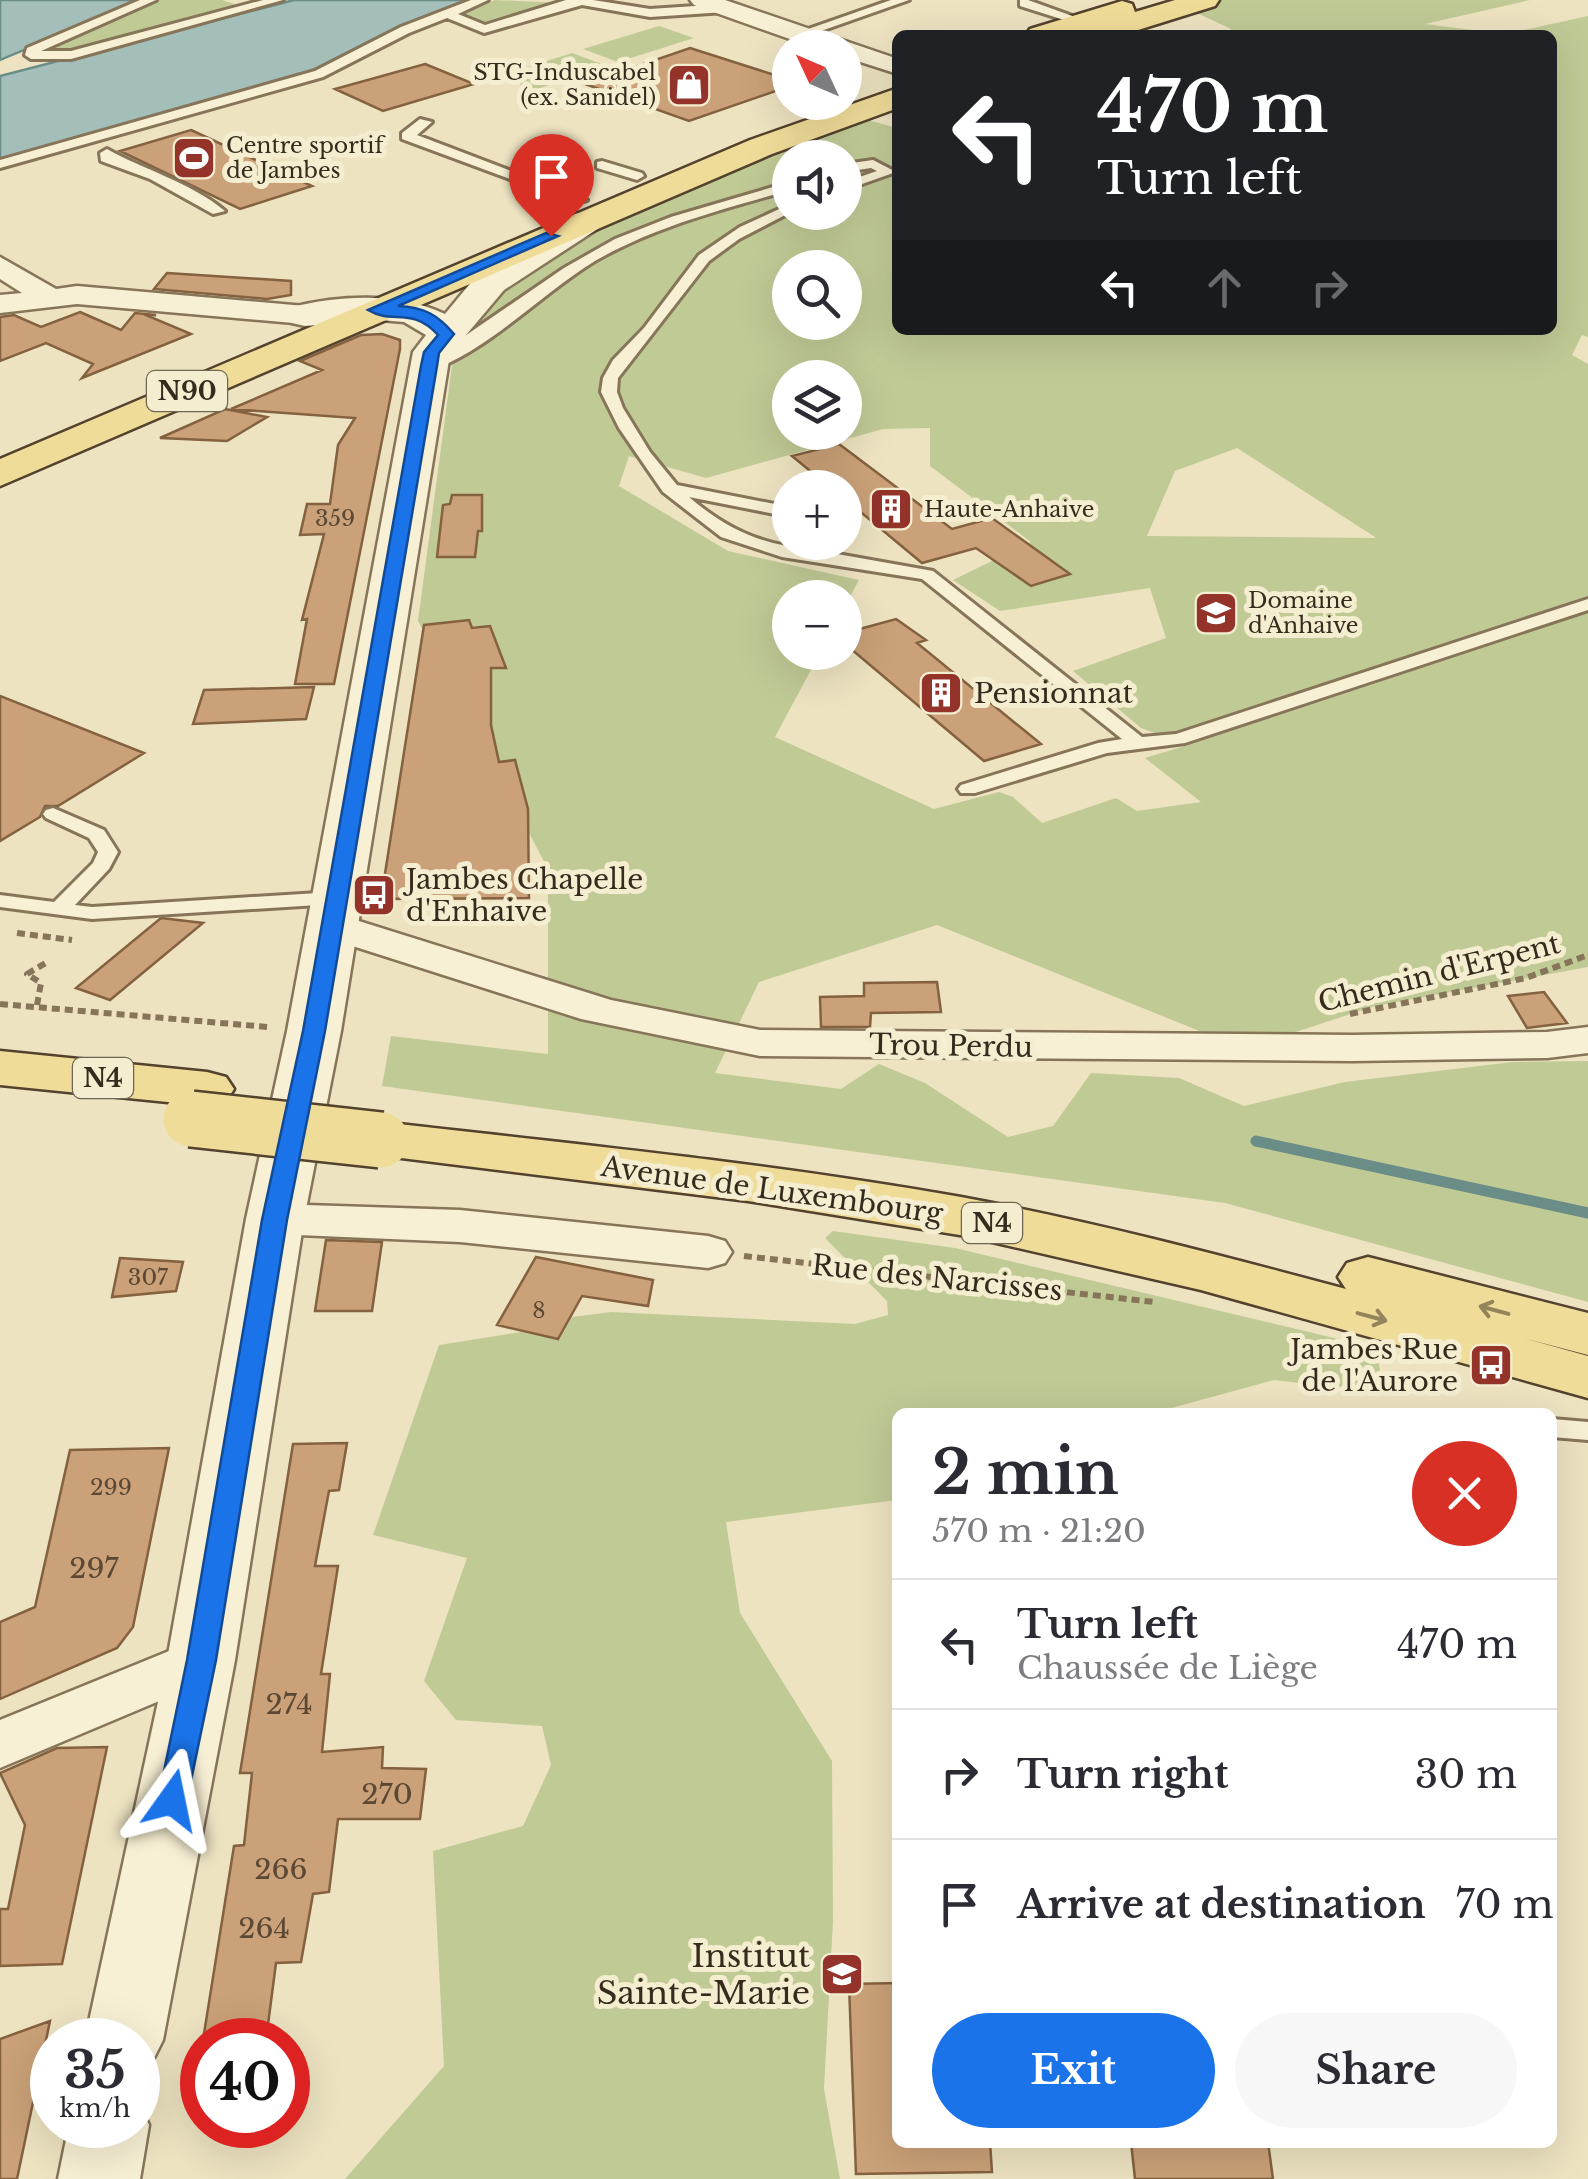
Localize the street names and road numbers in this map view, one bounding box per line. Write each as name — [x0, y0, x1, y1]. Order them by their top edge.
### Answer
road number: N90 — [147, 371, 227, 411]
street label: Chemin d'Erpent — [1314, 926, 1564, 1020]
street label: Trou Perdu — [869, 1027, 1033, 1065]
road number: N4 — [73, 1058, 133, 1098]
street label: Avenue de Luxembourg — [598, 1149, 946, 1231]
road number: N4 — [962, 1203, 1022, 1243]
street label: Rue des Narcisses — [810, 1247, 1064, 1309]

